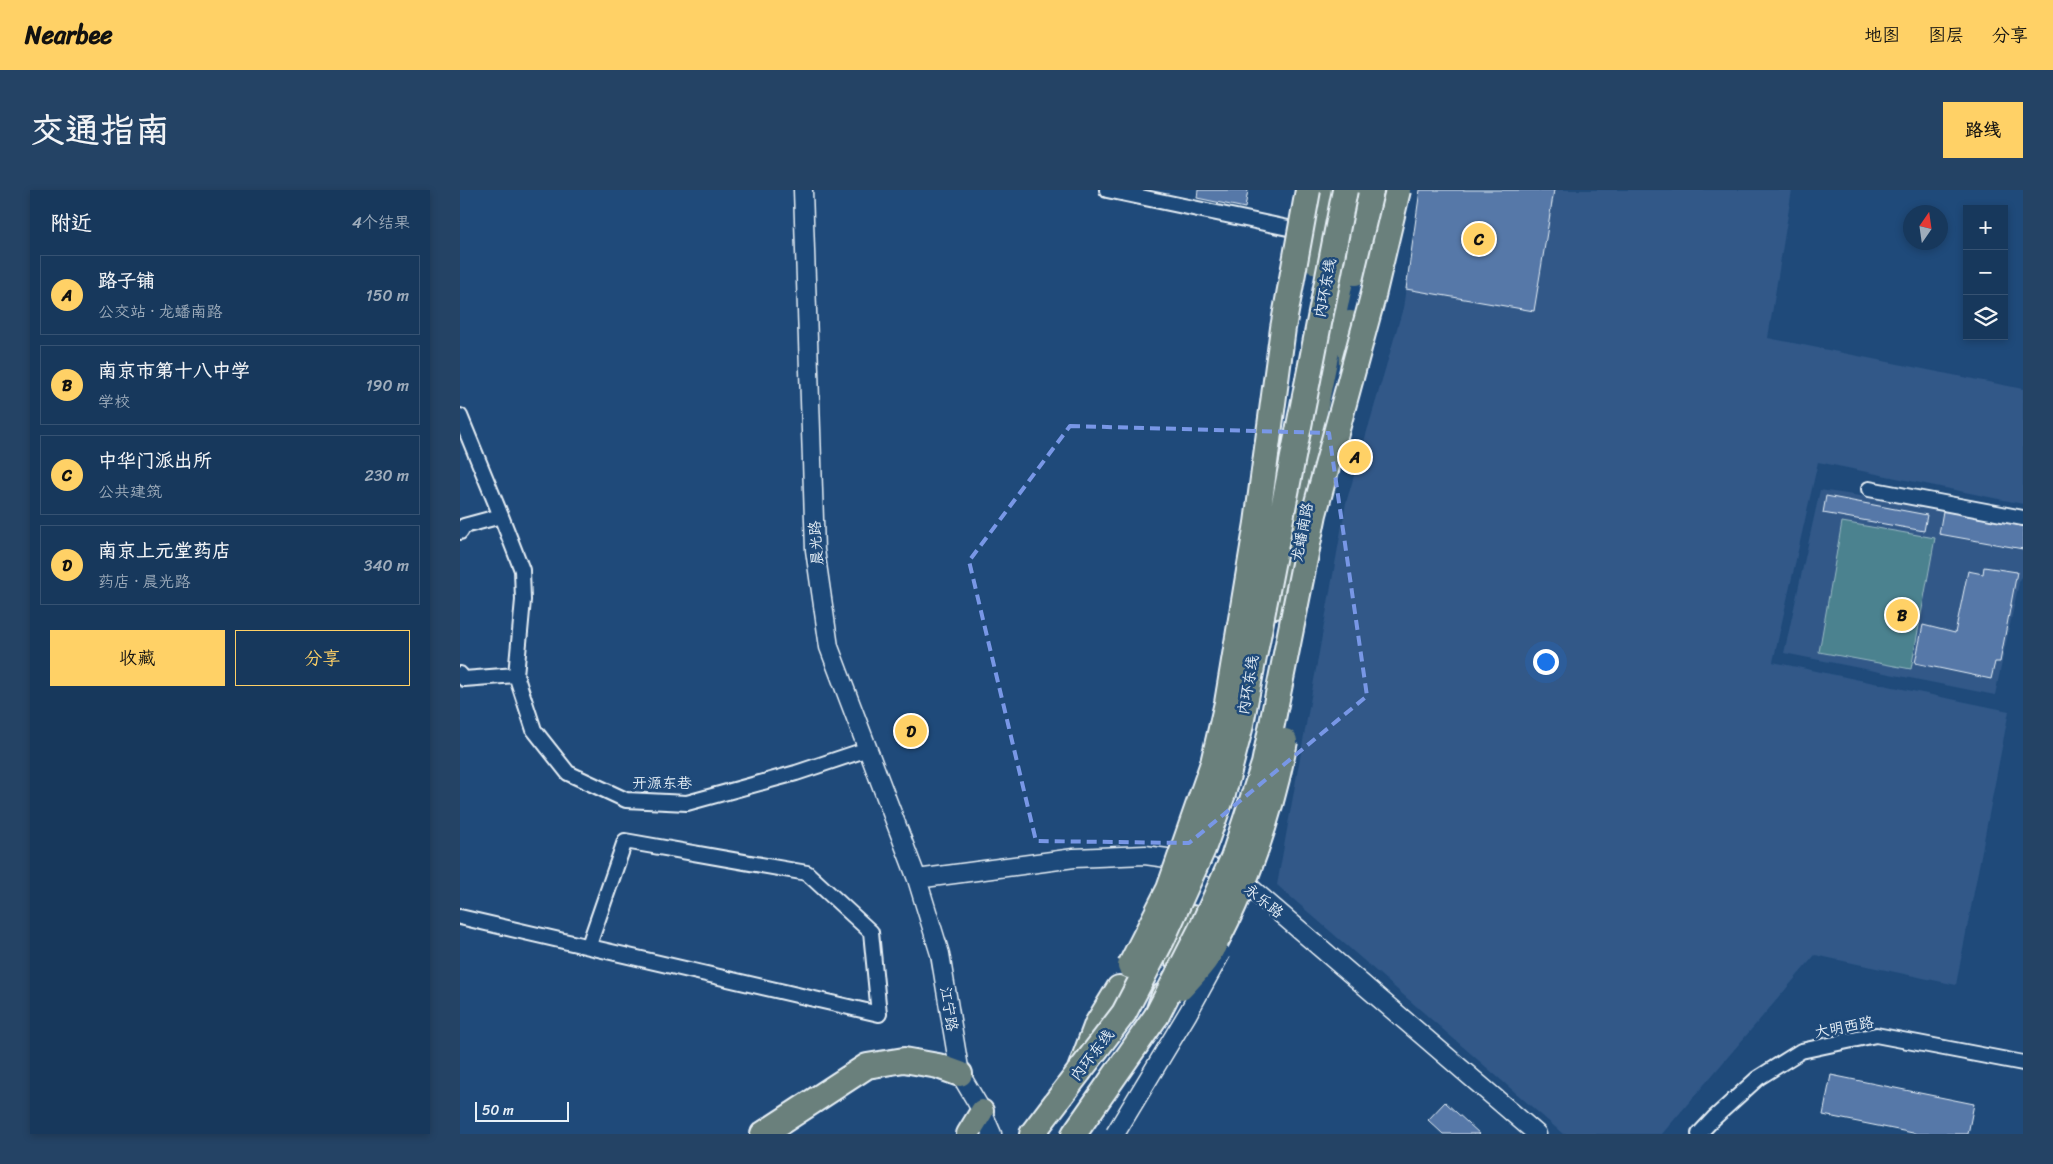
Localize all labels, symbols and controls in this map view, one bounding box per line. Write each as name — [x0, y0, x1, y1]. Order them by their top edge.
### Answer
text: Nearbee — [25, 14, 113, 56]
text: 地图 — [1864, 19, 1900, 51]
text: 图层 — [1928, 19, 1964, 51]
text: 分享 — [1992, 19, 2028, 51]
text: 交通指南 — [30, 99, 170, 161]
button: 路线 — [1943, 102, 2023, 158]
text: 附近 — [50, 204, 92, 242]
north arrow — [1903, 205, 1948, 250]
map controls — [1963, 205, 2008, 340]
button: + — [1963, 205, 2008, 250]
text: 4个结果 — [352, 208, 410, 237]
pin: C — [1463, 220, 1495, 258]
button: − — [1963, 250, 2008, 295]
street label: 内环东线 — [1307, 256, 1343, 320]
text: 路子铺 — [98, 264, 155, 297]
text: A — [62, 281, 72, 310]
text: 150 m — [366, 281, 409, 310]
button: layers — [1963, 295, 2008, 340]
text: 公交站 · 龙蟠南路 — [98, 297, 223, 326]
text: 南京市第十八中学 — [98, 354, 250, 387]
text: B — [62, 371, 72, 400]
text: 190 m — [366, 371, 409, 400]
text: 学校 — [98, 387, 130, 416]
pin: A — [1339, 438, 1371, 476]
text: 中华门派出所 — [98, 444, 212, 477]
text: C — [62, 461, 72, 490]
text: 230 m — [364, 461, 409, 490]
text: 公共建筑 — [98, 477, 162, 506]
street label: 龙蟠南路 — [1284, 500, 1320, 564]
street label: 晨光路 — [801, 520, 831, 566]
text: 南京上元堂药店 — [98, 534, 231, 567]
text: D — [62, 551, 72, 580]
text: 340 m — [364, 551, 409, 580]
text: 药店 · 晨光路 — [98, 567, 191, 596]
pin: B — [1886, 596, 1918, 634]
button: 收藏 — [50, 630, 225, 686]
button: 分享 — [235, 630, 410, 686]
your location — [1533, 649, 1559, 675]
street label: 内环东线 — [1230, 653, 1266, 717]
pin: D — [895, 712, 927, 750]
street label: 开源东巷 — [632, 770, 692, 796]
street label: 永乐路 — [1238, 877, 1290, 925]
street label: 江宁路 — [933, 985, 965, 1033]
street label: 大明西路 — [1812, 1009, 1876, 1045]
street label: 内环东线 — [1063, 1023, 1121, 1087]
text: 50 m — [482, 1098, 514, 1123]
scale bar — [475, 1099, 569, 1122]

